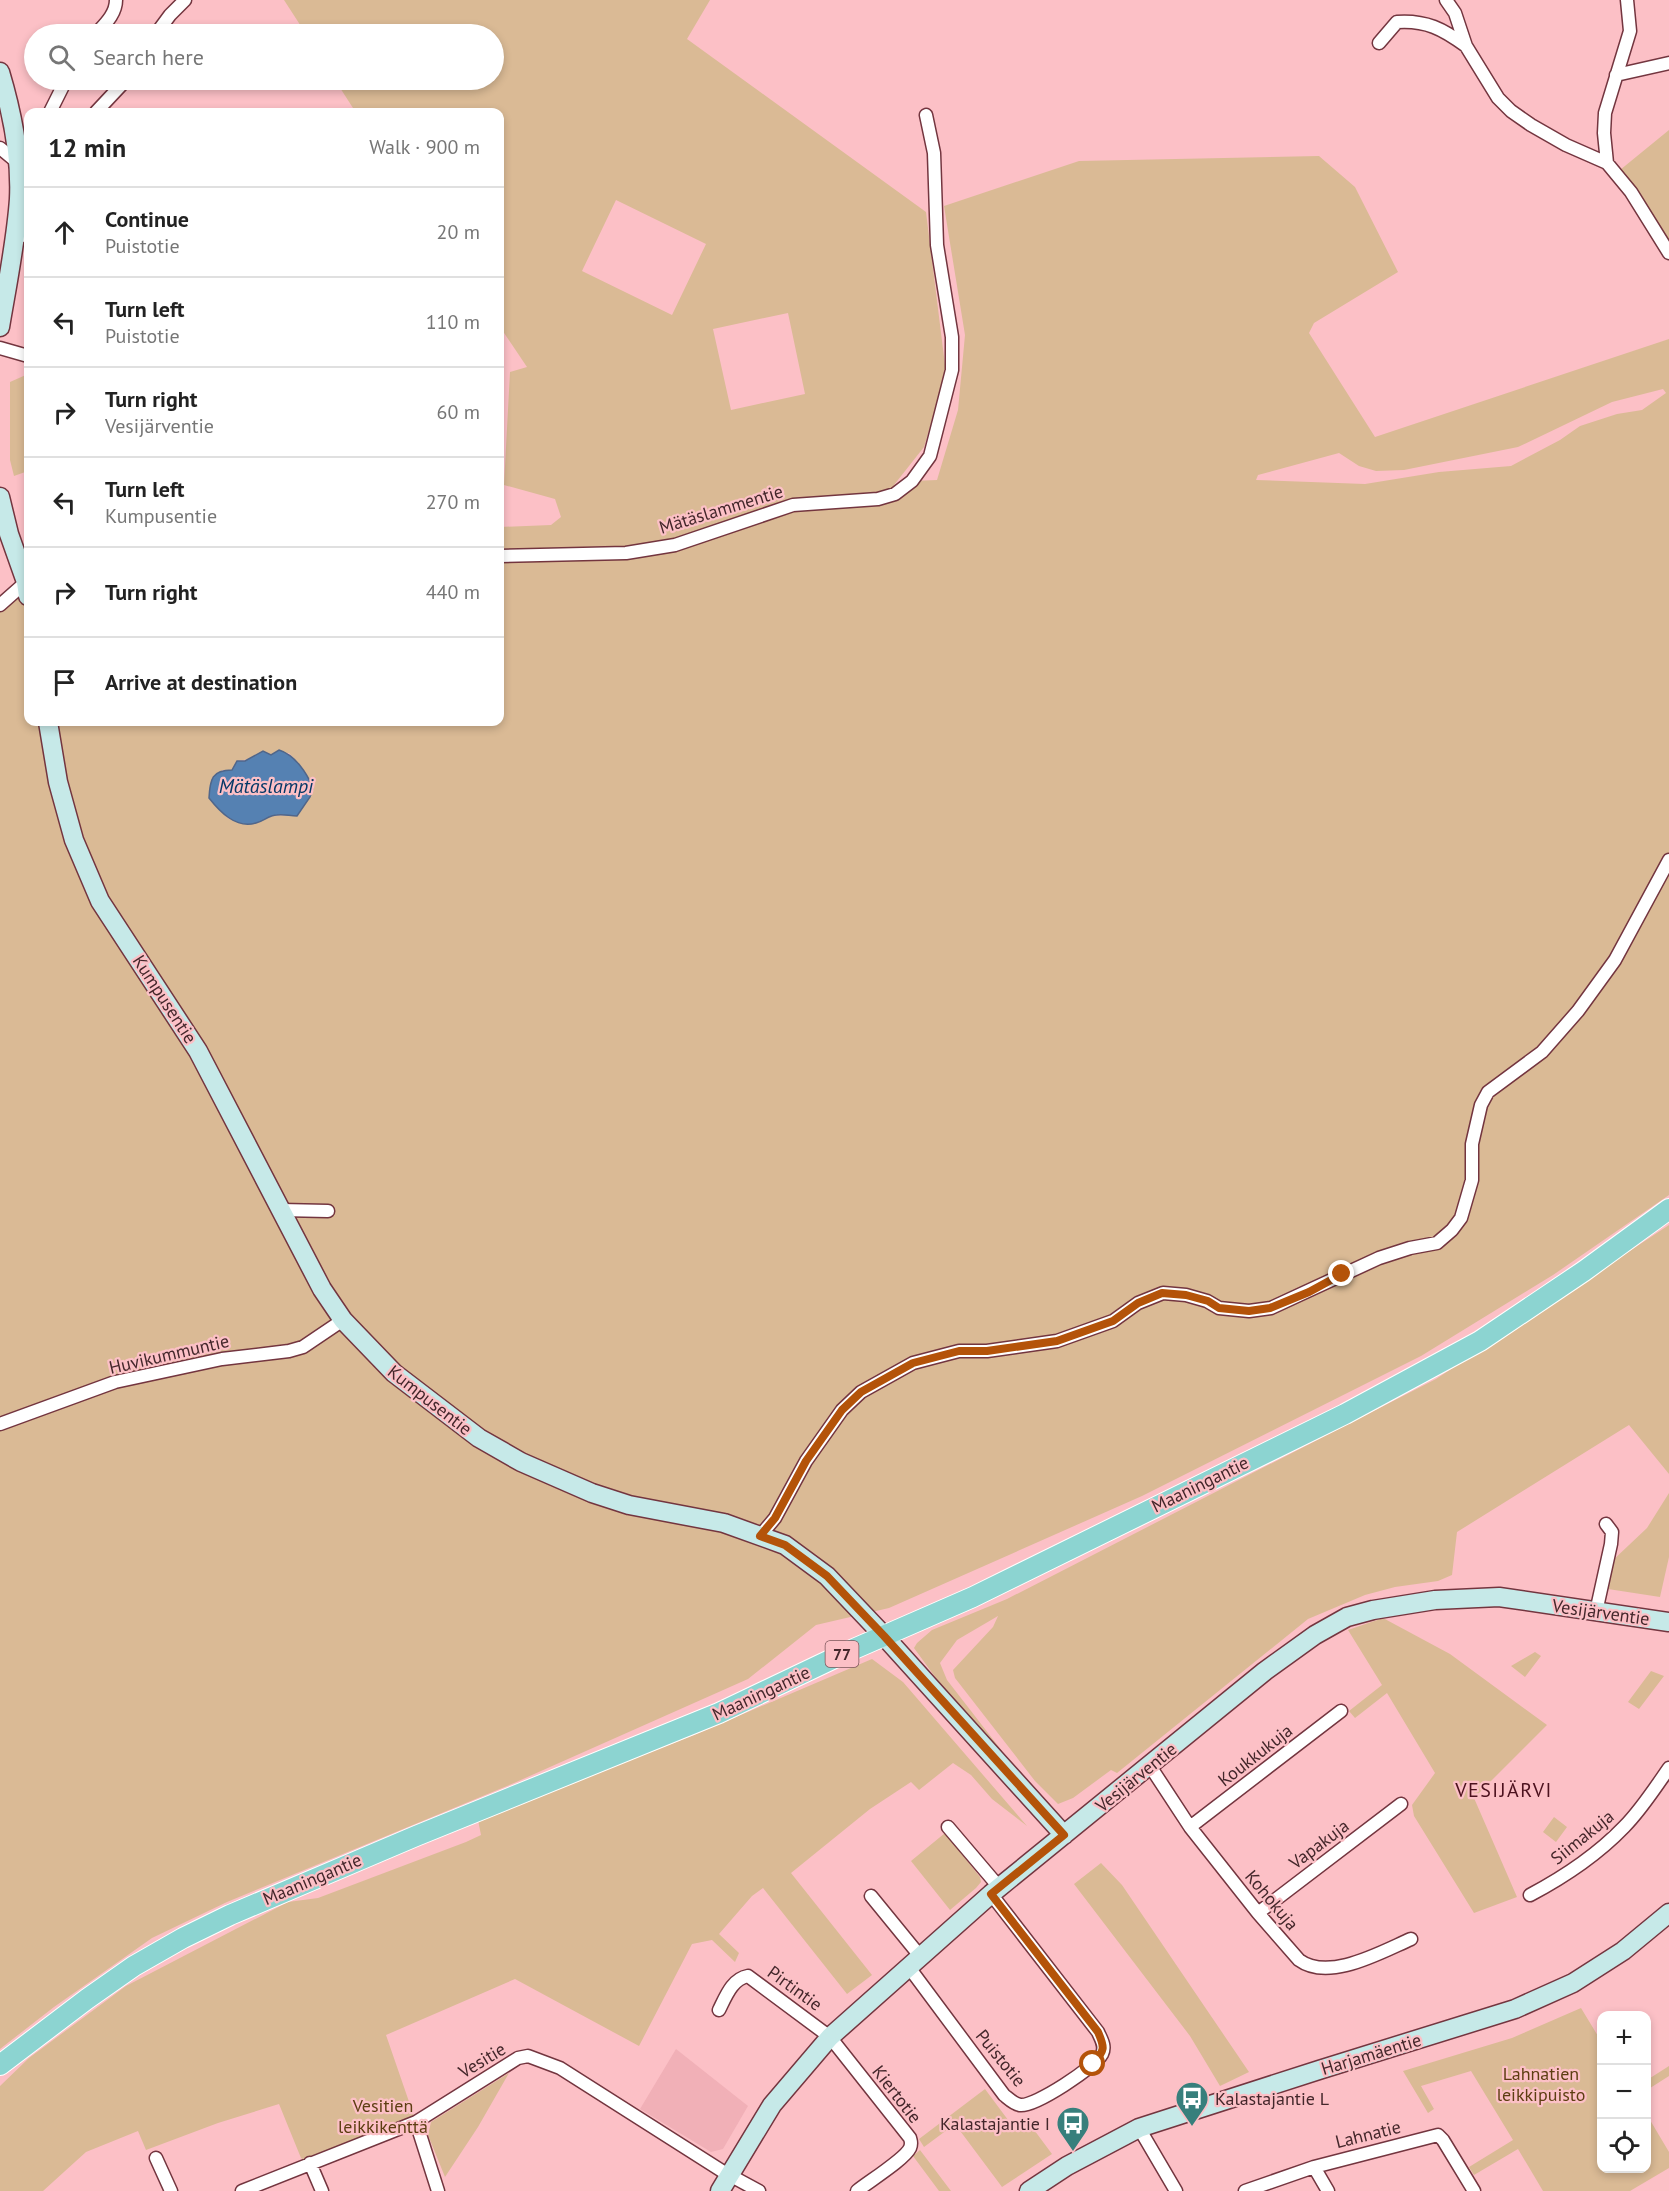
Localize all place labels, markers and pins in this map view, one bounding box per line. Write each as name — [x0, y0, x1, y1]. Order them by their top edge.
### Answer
bus stop icon: Kalastajantie L — [1174, 2080, 1210, 2127]
place label: Kalastajantie L — [1215, 2087, 1329, 2110]
bus stop icon: Kalastajantie I — [1055, 2105, 1091, 2152]
place label: Kalastajantie I — [940, 2112, 1050, 2135]

